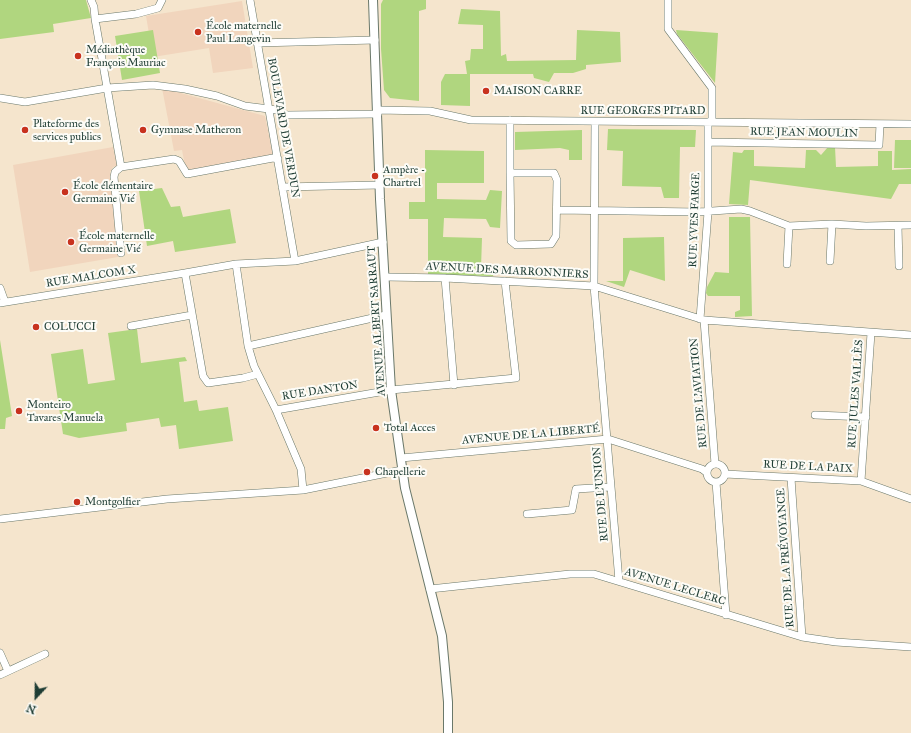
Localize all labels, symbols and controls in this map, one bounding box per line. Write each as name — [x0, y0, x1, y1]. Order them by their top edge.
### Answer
place label: École maternelle Paul Langevin — [206, 19, 282, 45]
marker: École maternelle Paul Langevin — [193, 27, 203, 37]
place label: Médiathèque François Mauriac — [86, 43, 166, 69]
marker: Médiathèque François Mauriac — [73, 51, 83, 61]
street label: BOULEVARD DE VERDUN — [264, 57, 302, 199]
place label: MAISON CARRE — [494, 84, 582, 98]
marker: MAISON CARRE — [481, 86, 491, 96]
street label: RUE GEORGES PITARD — [581, 104, 705, 118]
place label: Plateforme des services publics — [33, 117, 101, 143]
place label: Gymnase Matheron — [151, 123, 241, 137]
marker: Plateforme des services publics — [20, 125, 30, 135]
marker: Gymnase Matheron — [138, 125, 148, 135]
street label: RUE JEAN MOULIN — [750, 125, 858, 141]
place label: Ampère - Chartrel — [383, 163, 425, 189]
marker: Ampère - Chartrel — [370, 171, 380, 181]
street label: RUE YVES FARGE — [687, 172, 703, 268]
place label: École élémentaire Germaine Vié — [73, 179, 153, 205]
marker: École élémentaire Germaine Vié — [60, 187, 70, 197]
place label: École maternelle Germaine Vié — [79, 229, 155, 255]
marker: École maternelle Germaine Vié — [66, 237, 76, 247]
street label: AVENUE ALBERT SARRAUT — [365, 245, 389, 397]
street label: AVENUE DES MARRONNIERS — [425, 260, 589, 282]
street label: RUE MALCOM X — [45, 263, 137, 291]
place label: COLUCCI — [44, 320, 96, 334]
marker: COLUCCI — [31, 322, 41, 332]
street label: RUE DE L'AVIATION — [688, 337, 710, 449]
street label: RUE JULES VALLÈS — [846, 339, 866, 449]
street label: RUE DANTON — [281, 378, 359, 404]
place label: Monteiro Tavares Manuela — [27, 398, 103, 424]
marker: Monteiro Tavares Manuela — [14, 406, 24, 416]
place label: Total Acces — [384, 421, 435, 435]
street label: AVENUE DE LA LIBERTÉ — [462, 422, 600, 448]
marker: Total Acces — [371, 423, 381, 433]
street label: RUE DE L'UNION — [590, 446, 612, 542]
street label: RUE DE LA PAIX — [763, 458, 853, 476]
place label: Chapellerie — [375, 465, 426, 479]
marker: Chapellerie — [362, 467, 372, 477]
street label: RUE DE LA PRÉVOYANCE — [775, 488, 797, 628]
place label: Montgolfier — [85, 495, 140, 509]
marker: Montgolfier — [72, 497, 82, 507]
street label: AVENUE LECLERC — [623, 565, 727, 609]
north arrow — [16, 677, 56, 717]
text: N — [25, 701, 38, 716]

